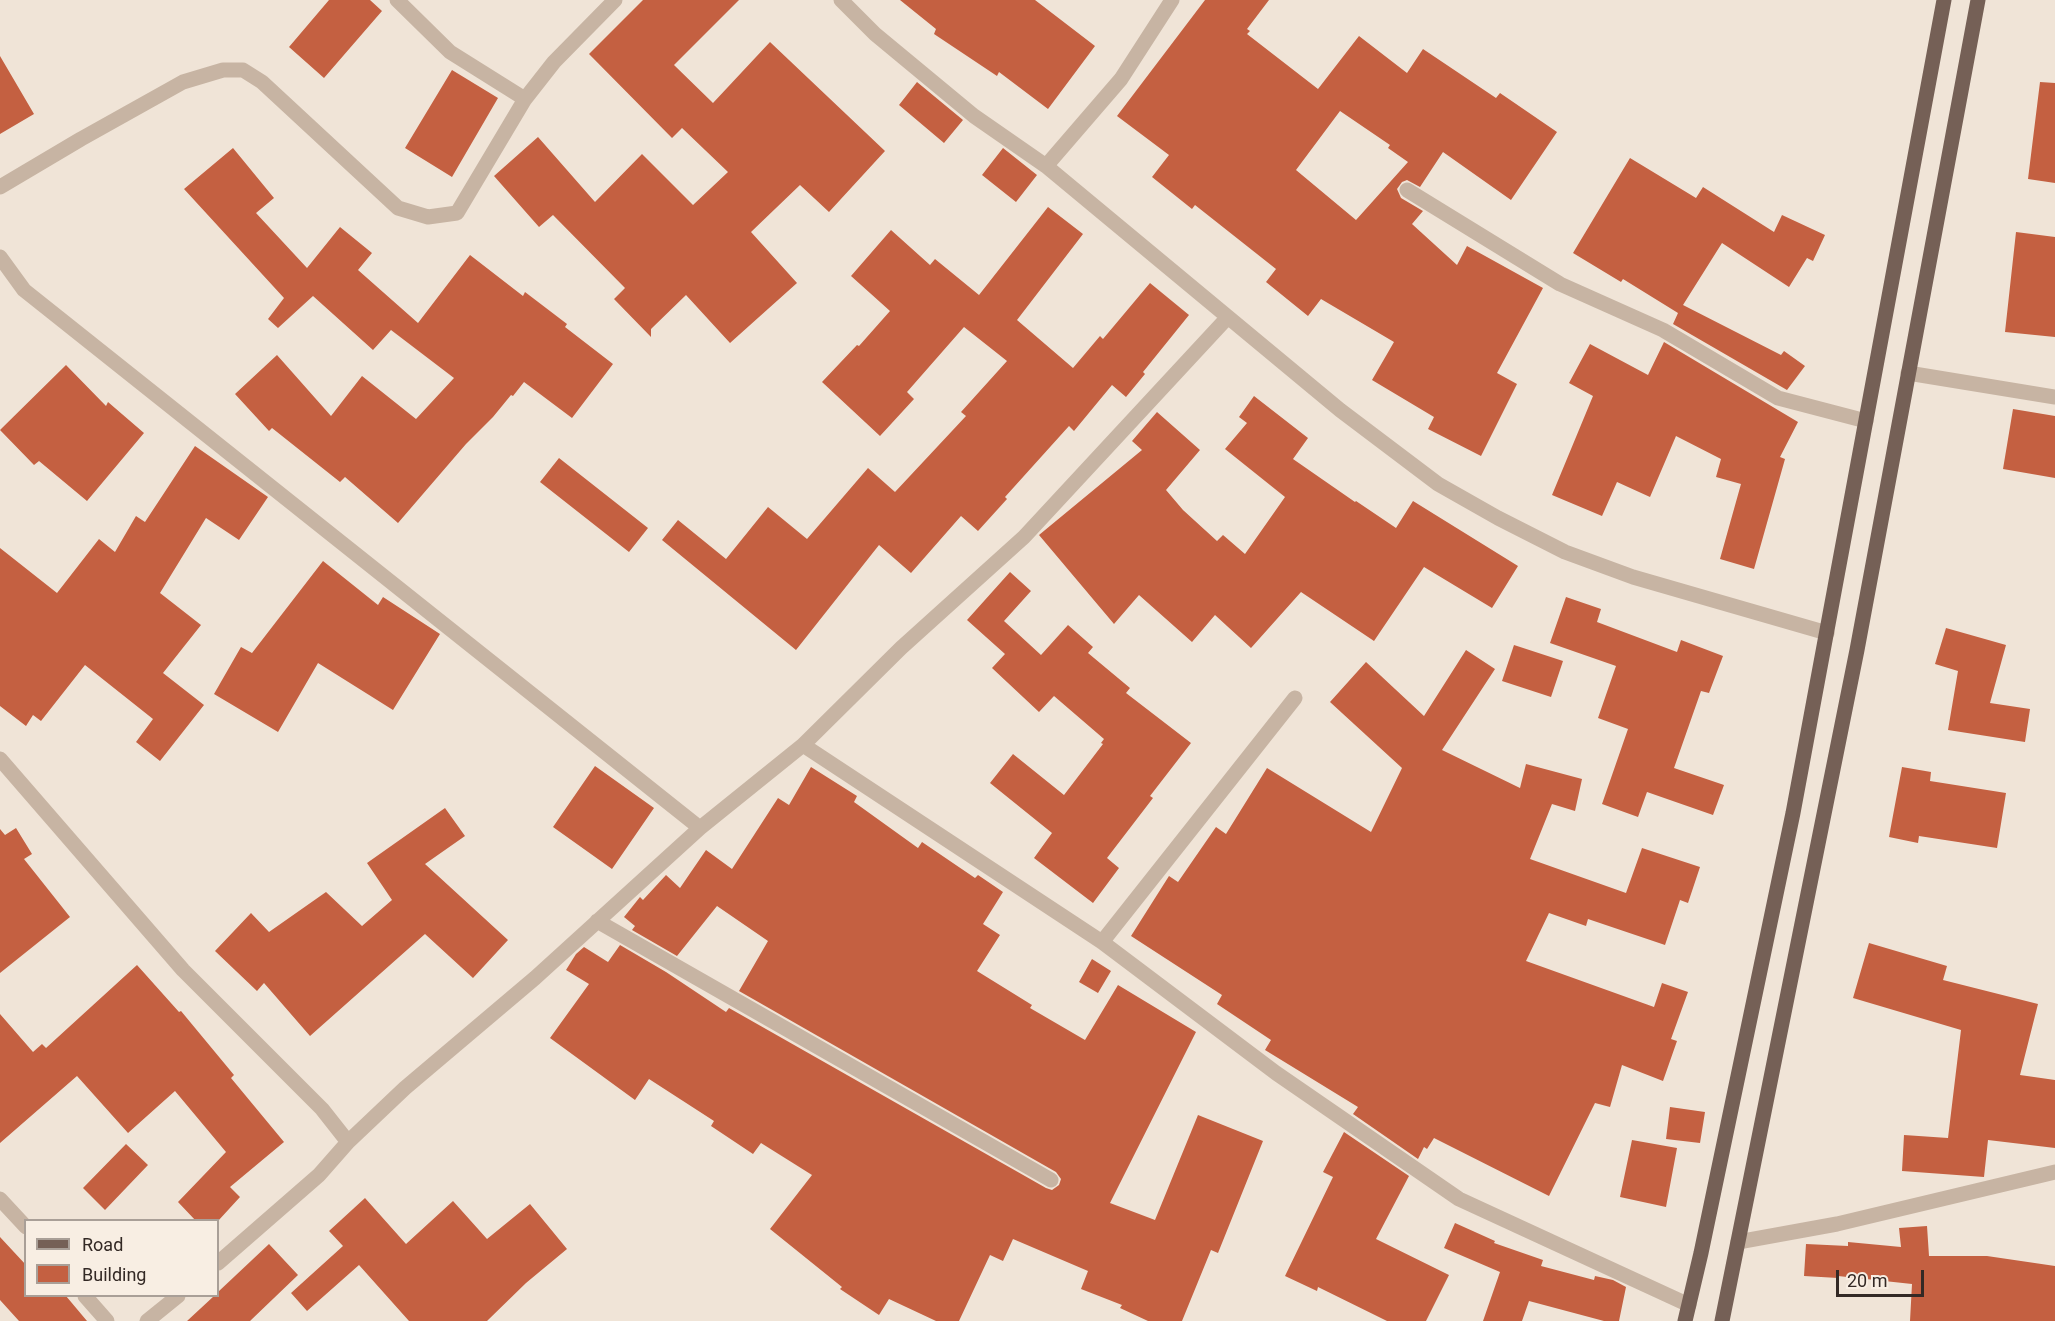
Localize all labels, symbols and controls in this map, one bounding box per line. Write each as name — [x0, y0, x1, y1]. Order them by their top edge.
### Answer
legend — [24, 1219, 219, 1297]
text: Road — [82, 1234, 123, 1255]
scale bar — [1839, 1258, 1928, 1296]
text: Building — [82, 1264, 146, 1285]
text: 20 m — [1847, 1270, 1887, 1291]

